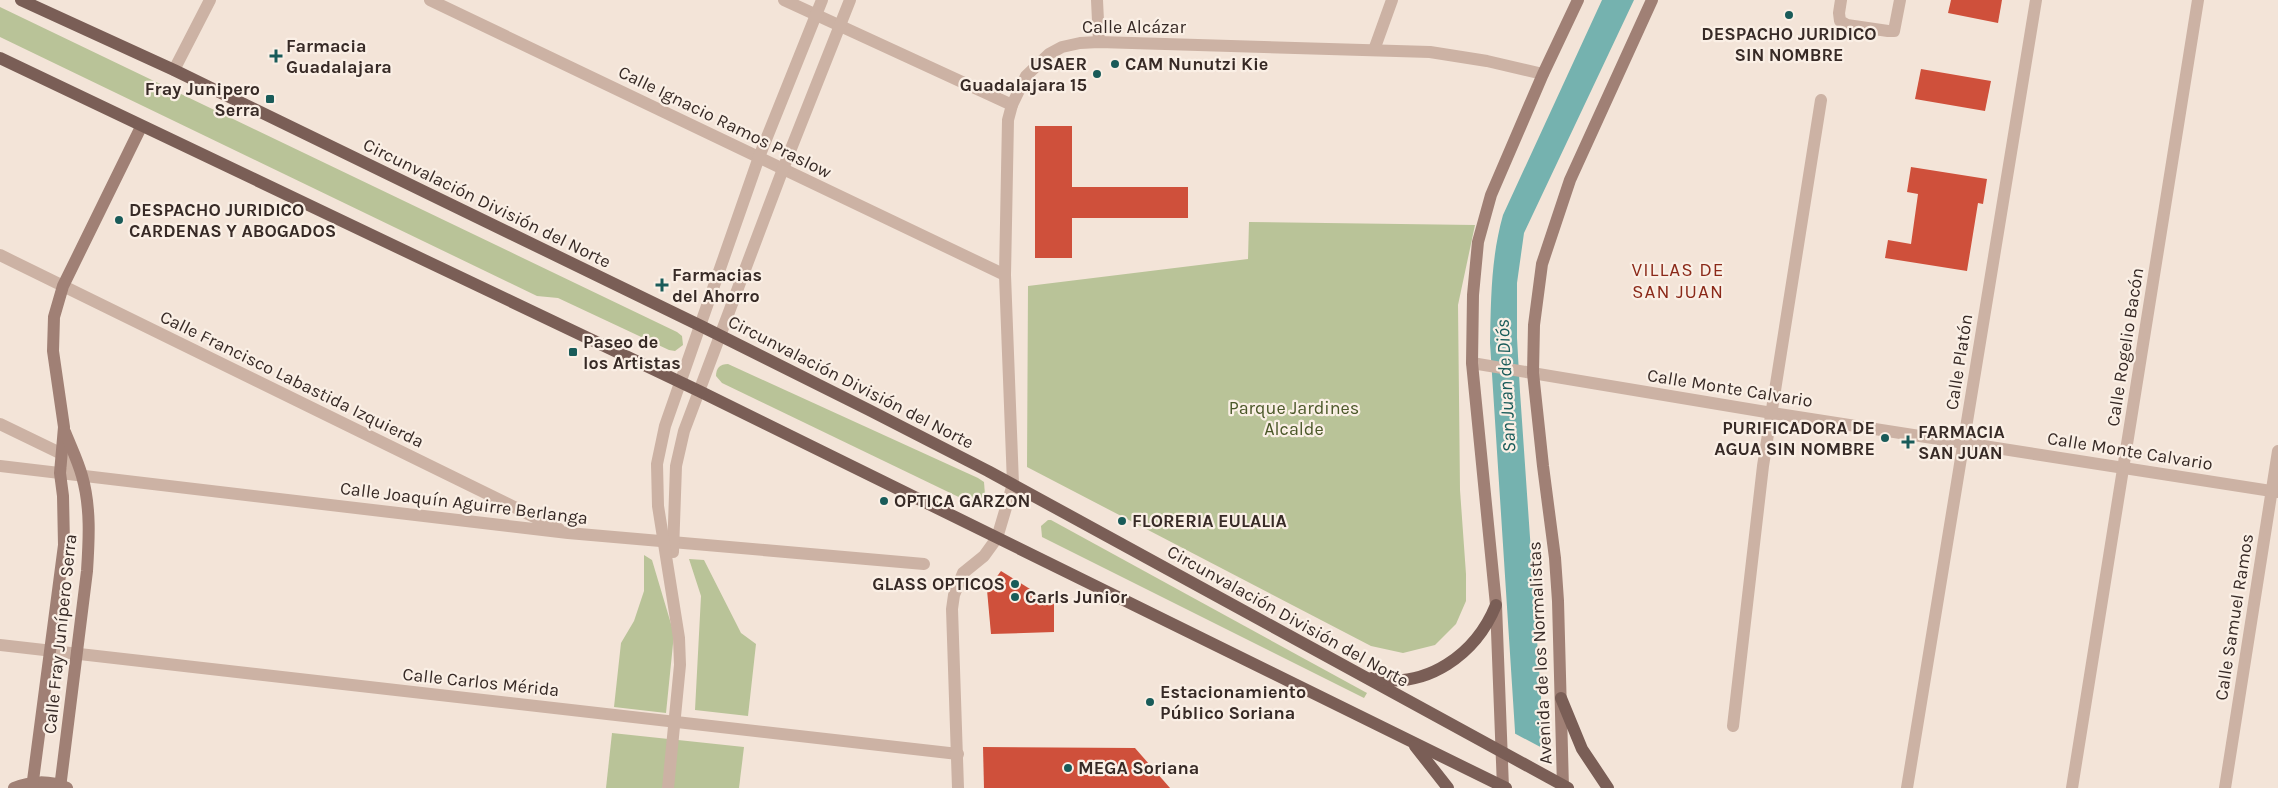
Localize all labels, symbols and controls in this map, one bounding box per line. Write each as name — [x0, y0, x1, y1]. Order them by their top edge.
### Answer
marker: DESPACHO JURIDICO SIN NOMBRE — [1783, 9, 1795, 21]
street label: Calle Alcázar — [1082, 16, 1187, 38]
place label: DESPACHO JURIDICO SIN NOMBRE — [1701, 23, 1877, 66]
place label: Farmacia Guadalajara — [286, 35, 392, 78]
marker: Farmacia Guadalajara — [270, 50, 282, 62]
place label: USAER Guadalajara 15 — [960, 53, 1087, 96]
place label: CAM Nunutzi Kie — [1125, 53, 1268, 75]
marker: CAM Nunutzi Kie — [1109, 58, 1121, 70]
street label: Calle Ignacio Ramos Praslow — [615, 61, 835, 183]
marker: USAER Guadalajara 15 — [1091, 68, 1103, 80]
place label: Fray Junipero Serra — [145, 78, 260, 121]
marker: Fray Junipero Serra — [264, 93, 276, 105]
street label: Circunvalación División del Norte — [360, 133, 614, 273]
place label: DESPACHO JURIDICO CARDENAS Y ABOGADOS — [129, 199, 336, 242]
marker: DESPACHO JURIDICO CARDENAS Y ABOGADOS — [113, 214, 125, 226]
district label: VILLAS DE SAN JUAN — [1632, 259, 1724, 303]
place label: Farmacias del Ahorro — [672, 264, 762, 307]
street label: Calle Rogelio Bacón — [2102, 266, 2148, 428]
marker: Farmacias del Ahorro — [656, 279, 668, 291]
street label: Calle Francisco Labastida Izquierda — [156, 305, 428, 453]
street label: Circunvalación División del Norte — [724, 310, 978, 454]
street label: Calle Platón — [1941, 312, 1977, 412]
water label: San Juan de Diós — [1492, 319, 1520, 453]
place label: Paseo de los Artistas — [583, 331, 681, 374]
marker: Paseo de los Artistas — [567, 346, 579, 358]
street label: Calle Monte Calvario — [1646, 364, 1814, 412]
park label: Parque Jardines Alcalde — [1229, 397, 1359, 440]
place label: PURIFICADORA DE AGUA SIN NOMBRE — [1714, 417, 1875, 460]
place label: FARMACIA SAN JUAN — [1918, 421, 2005, 464]
street label: Calle Monte Calvario — [2046, 427, 2214, 475]
marker: PURIFICADORA DE AGUA SIN NOMBRE — [1879, 432, 1891, 444]
marker: FARMACIA SAN JUAN — [1902, 436, 1914, 448]
street label: Calle Joaquín Aguirre Berlanga — [339, 477, 589, 529]
place label: OPTICA GARZON — [894, 490, 1031, 512]
marker: OPTICA GARZON — [878, 495, 890, 507]
place label: FLORERIA EULALIA — [1132, 510, 1287, 532]
marker: FLORERIA EULALIA — [1116, 515, 1128, 527]
street label: Calle Samuel Ramos — [2210, 532, 2258, 702]
street label: Calle Fray Junípero Serra — [39, 533, 81, 735]
street label: Circunvalación División del Norte — [1163, 540, 1413, 692]
street label: Avenida de los Normalistas — [1523, 541, 1557, 765]
place label: GLASS OPTICOS — [872, 573, 1005, 595]
marker: GLASS OPTICOS — [1009, 578, 1021, 590]
place label: Carls Junior — [1025, 586, 1127, 608]
marker: Carls Junior — [1009, 591, 1021, 603]
street label: Calle Carlos Mérida — [402, 663, 560, 701]
place label: Estacionamiento Público Soriana — [1160, 681, 1306, 724]
marker: Estacionamiento Público Soriana — [1144, 696, 1156, 708]
place label: MEGA Soriana — [1078, 757, 1199, 779]
marker: MEGA Soriana — [1062, 762, 1074, 774]

